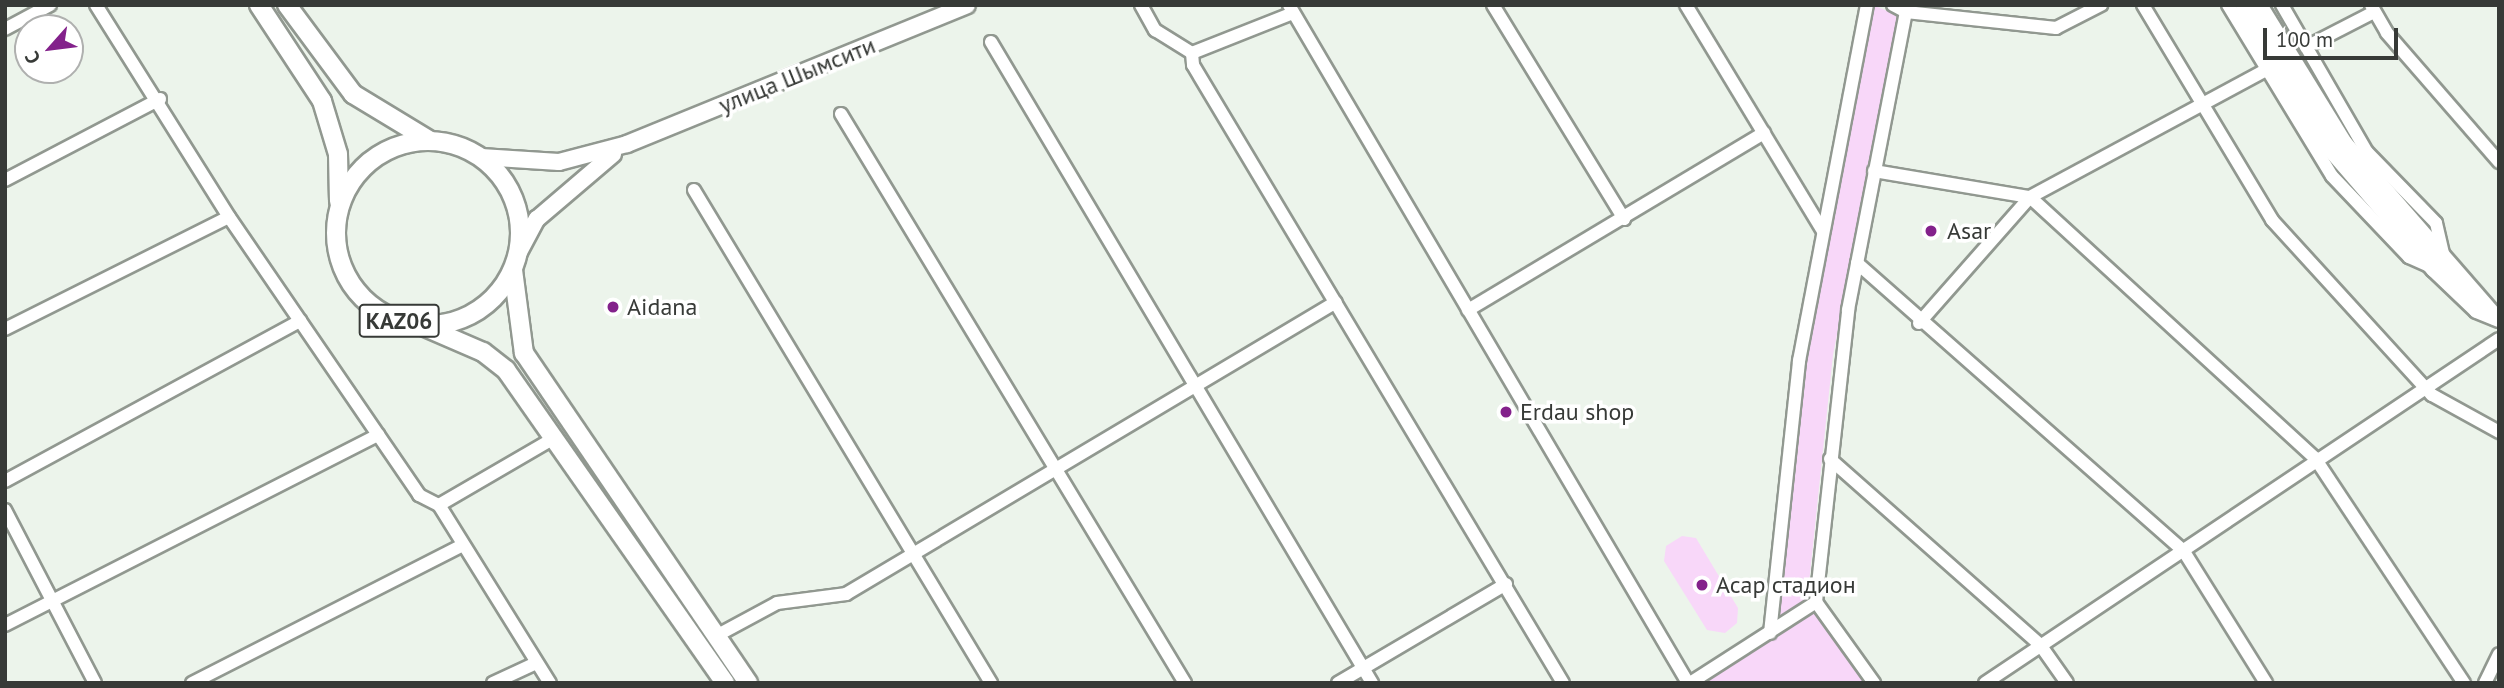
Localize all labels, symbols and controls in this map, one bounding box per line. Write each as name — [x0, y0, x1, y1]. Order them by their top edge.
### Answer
north arrow — [14, 14, 84, 84]
scale bar — [2266, 14, 2401, 58]
text: 100 m — [2276, 26, 2333, 53]
street label: улица Шымсити — [714, 30, 880, 120]
text: С — [19, 48, 45, 68]
place label: Asar — [1947, 217, 1991, 245]
marker: Asar — [1921, 221, 1941, 241]
place label: Aidana — [627, 293, 697, 321]
marker: Aidana — [605, 299, 621, 315]
road number: KАZ06 — [357, 302, 441, 340]
place label: Erdau shop — [1520, 398, 1634, 426]
marker: Erdau shop — [1498, 404, 1514, 420]
place label: Асар стадион — [1716, 571, 1856, 599]
marker: Асар стадион — [1694, 577, 1710, 593]

